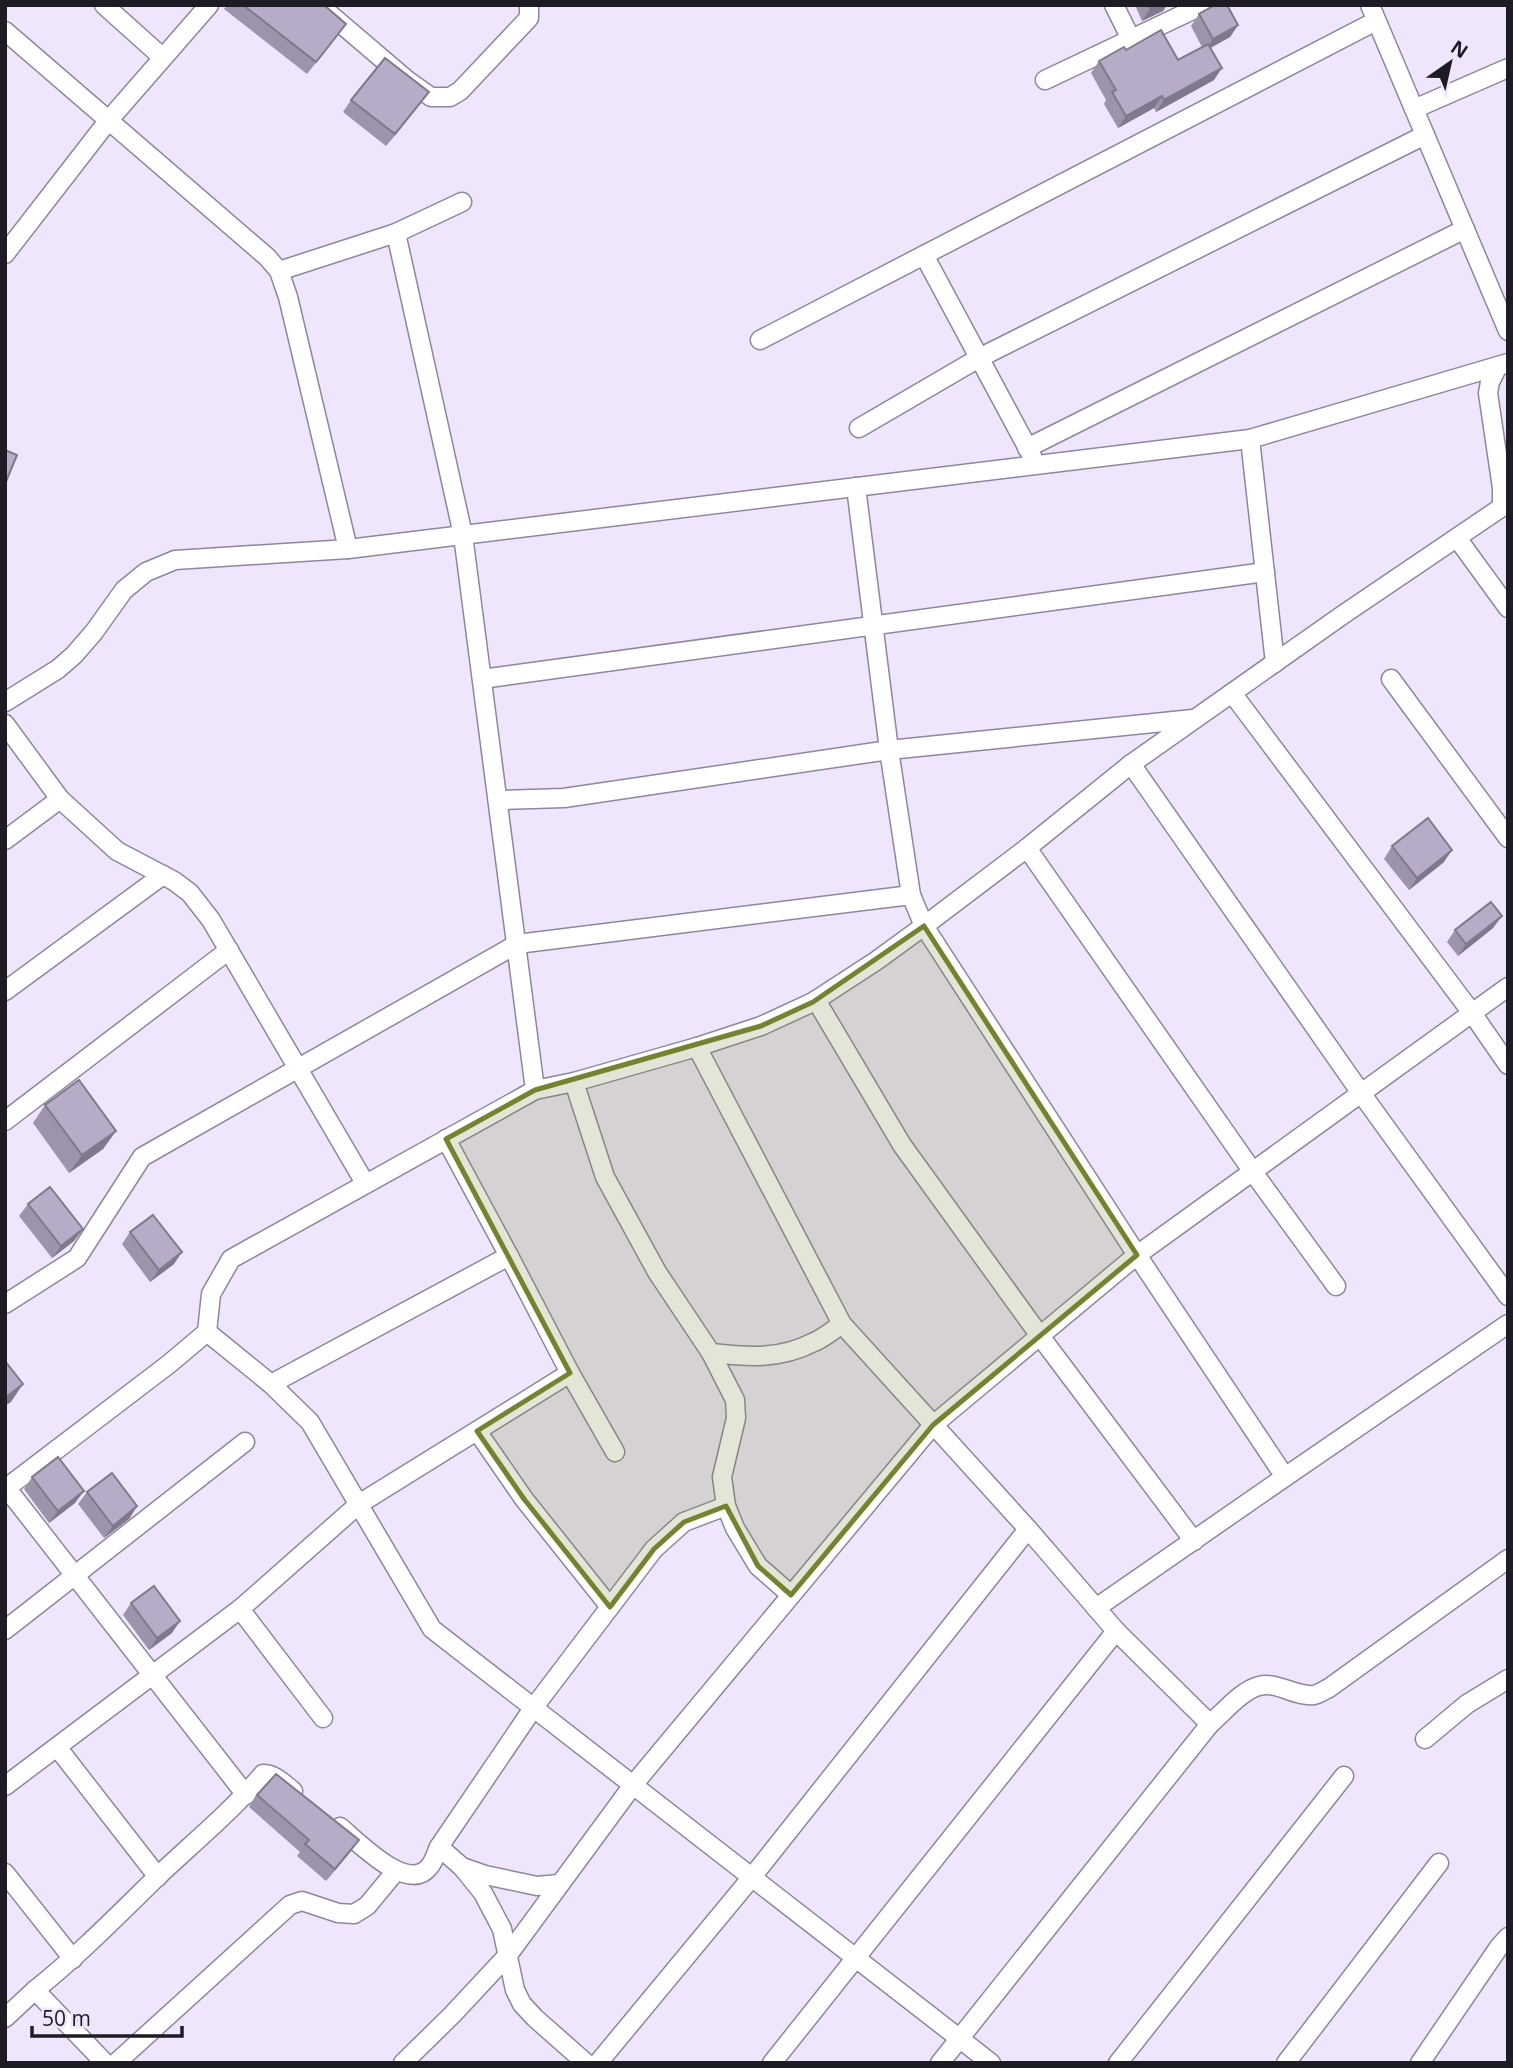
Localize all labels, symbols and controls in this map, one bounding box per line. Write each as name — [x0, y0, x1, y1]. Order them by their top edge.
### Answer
north arrow — [1415, 28, 1485, 98]
text: N — [1446, 34, 1473, 64]
scale bar — [32, 1994, 182, 2038]
text: 50 m — [42, 2004, 91, 2032]

